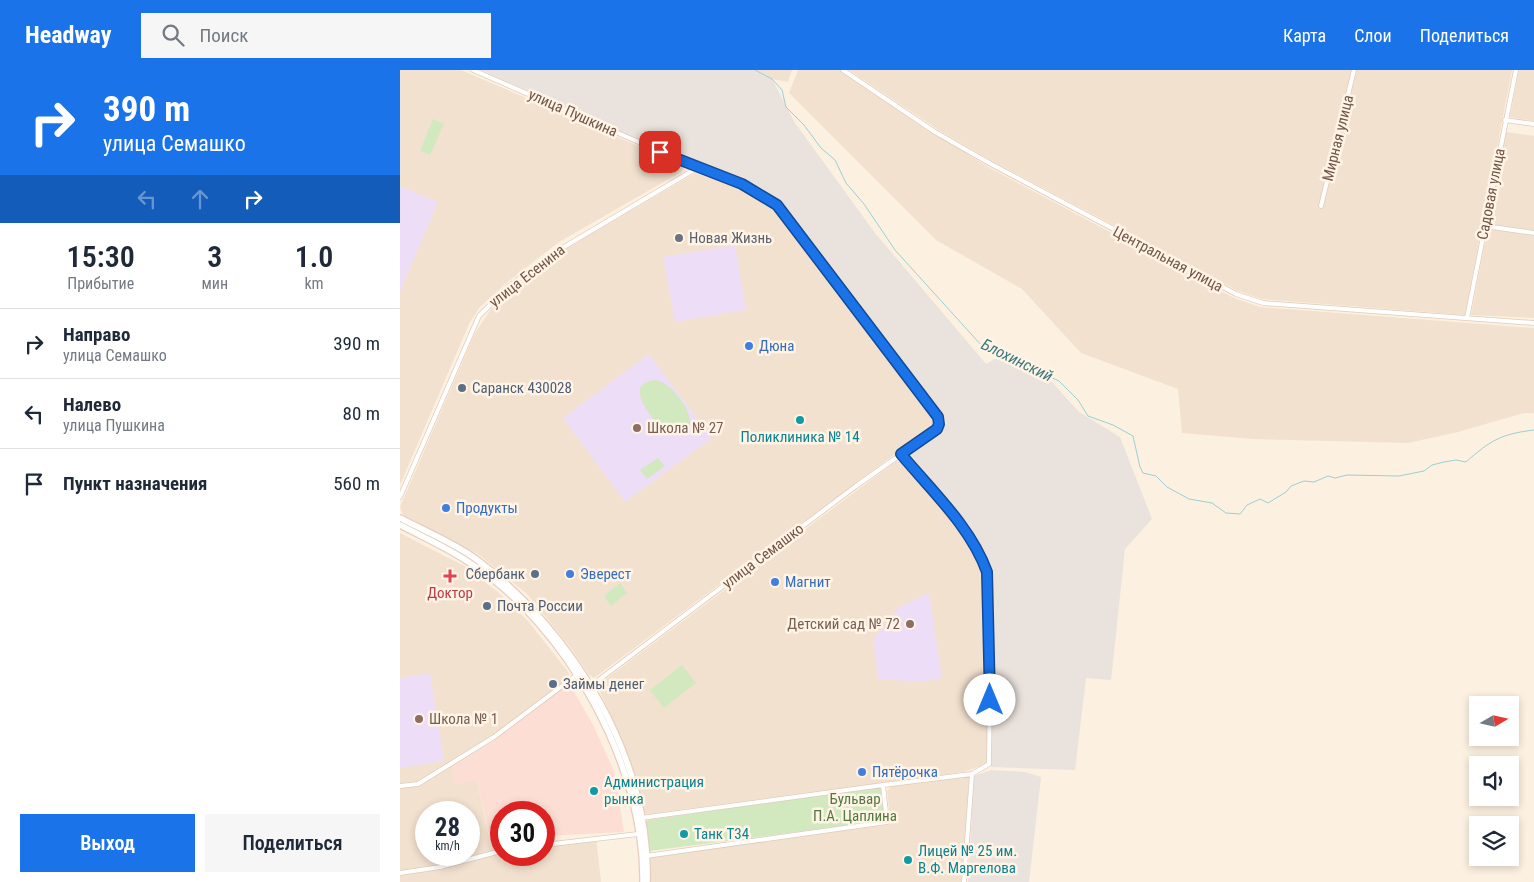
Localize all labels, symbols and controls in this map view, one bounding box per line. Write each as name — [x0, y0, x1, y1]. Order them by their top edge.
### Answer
search box — [141, 13, 491, 58]
text: Headway — [25, 21, 111, 49]
icon: search — [159, 21, 187, 49]
text: Поиск — [199, 24, 248, 47]
text: Карта — [1283, 25, 1326, 46]
text: Слои — [1354, 25, 1392, 46]
text: Поделиться — [1420, 25, 1509, 46]
street label: улица Пушкина — [526, 85, 620, 141]
text: 390 m — [103, 89, 190, 130]
icon: right — [20, 90, 85, 155]
street label: Мирная улица — [1319, 93, 1357, 183]
text: улица Семашко — [103, 131, 246, 156]
pin — [639, 131, 681, 173]
icon: arrive — [646, 138, 674, 166]
street label: Садовая улица — [1473, 147, 1509, 241]
icon: left — [133, 185, 161, 213]
icon: ahead — [186, 185, 214, 213]
icon: right — [239, 185, 267, 213]
street label: Центральная улица — [1110, 222, 1226, 296]
place label: Новая Жизнь — [689, 229, 772, 247]
marker: Новая Жизнь — [673, 232, 685, 244]
text: 15:30 — [67, 239, 135, 274]
text: 3 — [207, 239, 222, 274]
text: 1.0 — [295, 239, 333, 274]
street label: улица Есенина — [486, 241, 568, 311]
text: Прибытие — [67, 274, 134, 293]
text: мин — [201, 274, 228, 293]
text: km — [304, 274, 324, 293]
text: Направо — [63, 323, 130, 346]
icon: right — [20, 330, 48, 358]
text: 390 m — [333, 332, 380, 355]
water label: Блохинский — [978, 335, 1056, 386]
place label: Дюна — [759, 337, 794, 355]
marker: Дюна — [743, 340, 755, 352]
text: улица Семашко — [63, 346, 167, 365]
place label: Саранск 430028 — [472, 379, 572, 397]
marker: Саранск 430028 — [456, 382, 468, 394]
text: Налево — [63, 393, 121, 416]
icon: left — [20, 400, 48, 428]
text: 80 m — [343, 402, 380, 425]
marker: Поликлиника № 14 — [794, 414, 806, 426]
text: улица Пушкина — [63, 416, 165, 435]
place label: Школа № 27 — [647, 419, 724, 437]
marker: Школа № 27 — [631, 422, 643, 434]
place label: Поликлиника № 14 — [740, 428, 860, 446]
icon: arrive — [20, 470, 48, 498]
text: Пункт назначения — [63, 472, 207, 495]
text: 560 m — [333, 472, 380, 495]
place label: Продукты — [456, 499, 518, 517]
marker: Продукты — [440, 502, 452, 514]
street label: улица Семашко — [719, 520, 807, 592]
place label: Сбербанк — [465, 565, 525, 583]
place label: Эверест — [580, 565, 631, 583]
marker: Сбербанк — [529, 568, 541, 580]
marker: Эверест — [564, 568, 576, 580]
marker: Доктор — [444, 570, 456, 582]
place label: Магнит — [785, 573, 831, 591]
marker: Магнит — [769, 576, 781, 588]
place label: Доктор — [427, 584, 473, 602]
place label: Почта России — [497, 597, 583, 615]
marker: Почта России — [481, 600, 493, 612]
place label: Детский сад № 72 — [787, 615, 900, 633]
marker: Детский сад № 72 — [904, 618, 916, 630]
position arrow — [963, 673, 1015, 725]
place label: Займы денег — [563, 675, 645, 693]
marker: Займы денег — [547, 678, 559, 690]
north arrow — [1469, 696, 1519, 746]
map controls — [1469, 696, 1519, 866]
place label: Школа № 1 — [429, 710, 498, 728]
marker: Школа № 1 — [413, 713, 425, 725]
button: sound — [1469, 756, 1519, 806]
place label: Пятёрочка — [872, 763, 938, 781]
marker: Пятёрочка — [856, 766, 868, 778]
place label: Администрация рынка — [604, 773, 704, 808]
marker: Администрация рынка — [588, 785, 600, 797]
park label: Бульвар П.А. Цаплина — [813, 790, 897, 825]
speed limit sign: 30 — [490, 801, 555, 866]
text: 28 — [435, 813, 460, 842]
button: Выход — [20, 814, 195, 872]
button: Поделиться — [205, 814, 380, 872]
button: layers — [1469, 816, 1519, 866]
place label: Танк T34 — [694, 825, 749, 843]
marker: Танк T34 — [678, 828, 690, 840]
text: km/h — [435, 839, 460, 853]
place label: Лицей № 25 им. В.Ф. Маргелова — [918, 842, 1017, 877]
marker: Лицей № 25 им. В.Ф. Маргелова — [902, 854, 914, 866]

